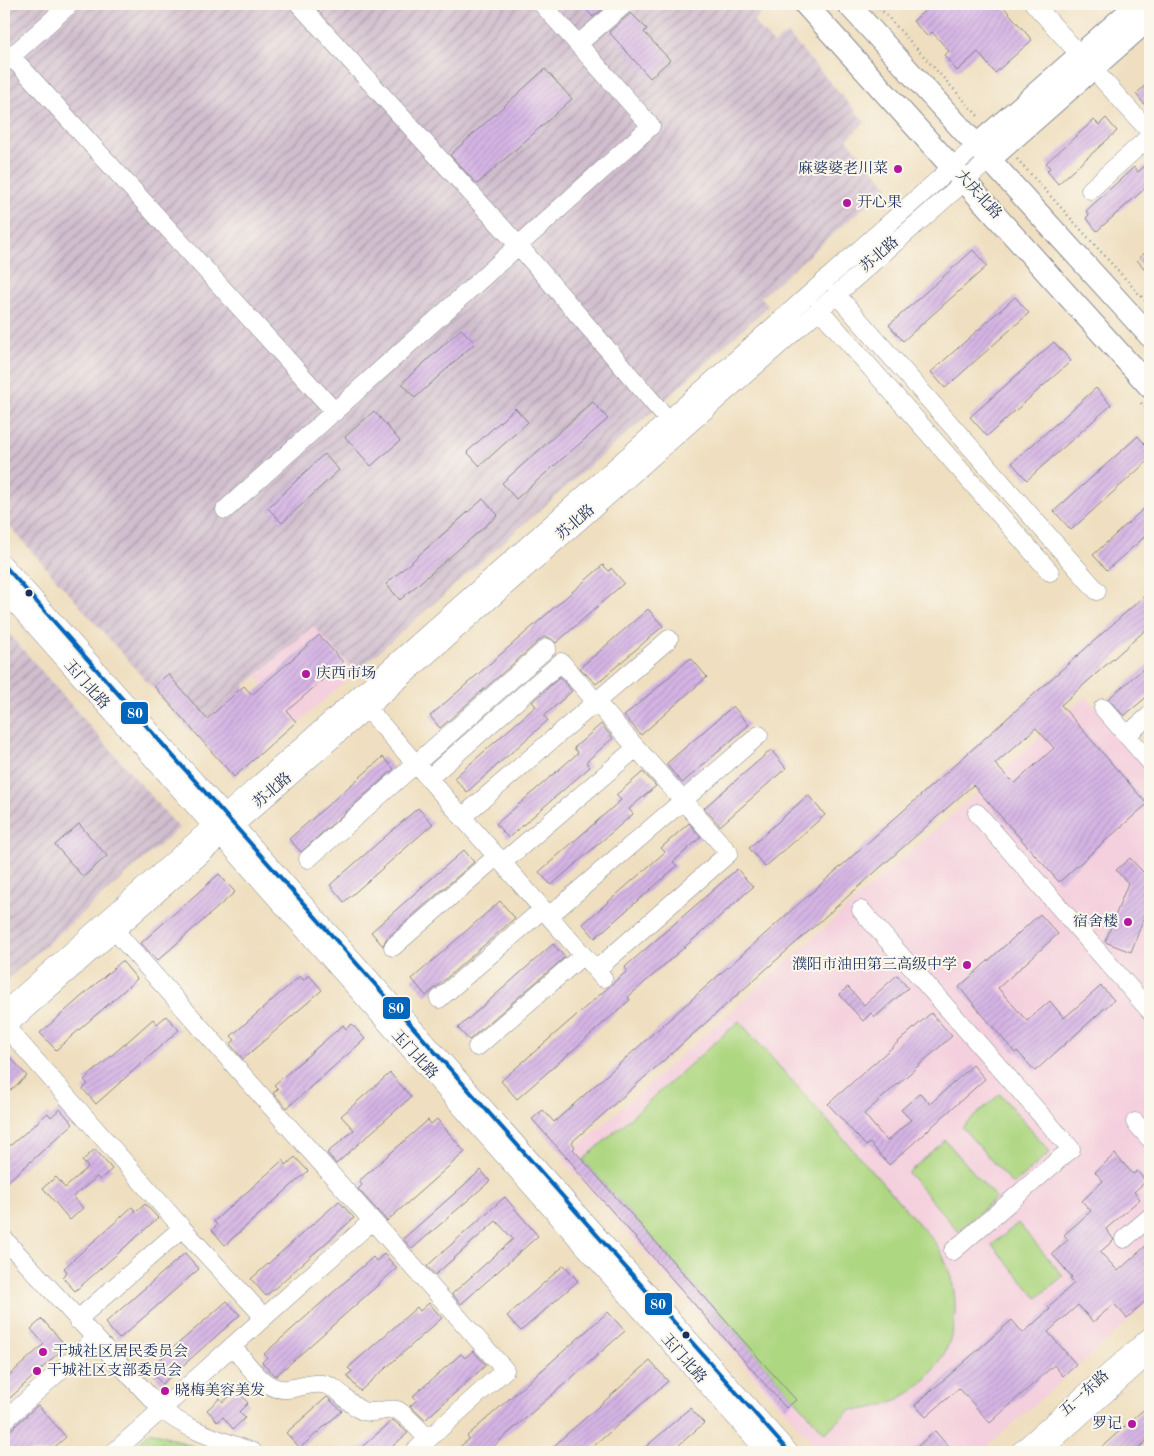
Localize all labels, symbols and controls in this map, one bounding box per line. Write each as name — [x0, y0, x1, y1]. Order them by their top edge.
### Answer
place label: 麻婆婆老川菜 — [798, 160, 888, 177]
marker: 麻婆婆老川菜 — [892, 163, 904, 175]
street label: 大庆北路 — [952, 166, 1005, 222]
place label: 开心果 — [857, 194, 902, 211]
marker: 开心果 — [841, 197, 853, 209]
street label: 苏北路 — [857, 233, 902, 275]
street label: 苏北路 — [553, 501, 598, 543]
unlabelled marker — [24, 588, 34, 598]
street label: 玉门北路 — [61, 656, 113, 713]
place label: 庆西市场 — [316, 665, 376, 682]
marker: 庆西市场 — [300, 668, 312, 680]
line badge: 80 — [120, 701, 149, 725]
text: 80 — [127, 707, 143, 721]
street label: 苏北路 — [250, 769, 295, 811]
place label: 宿舍楼 — [1073, 913, 1118, 930]
marker: 宿舍楼 — [1122, 916, 1134, 928]
place label: 濮阳市油田第三高级中学 — [792, 956, 957, 973]
marker: 濮阳市油田第三高级中学 — [961, 959, 973, 971]
line badge: 80 — [382, 996, 411, 1020]
text: 80 — [388, 1002, 404, 1016]
street label: 玉门北路 — [388, 1026, 441, 1082]
line badge: 80 — [644, 1292, 673, 1316]
text: 80 — [650, 1298, 666, 1312]
street label: 玉门北路 — [658, 1330, 710, 1387]
unlabelled marker — [681, 1330, 691, 1340]
place label: 干城社区居民委员会 — [53, 1343, 188, 1360]
marker: 干城社区居民委员会 — [37, 1346, 49, 1358]
place label: 干城社区支部委员会 — [47, 1362, 182, 1379]
marker: 干城社区支部委员会 — [31, 1365, 43, 1377]
street label: 五一东路 — [1056, 1367, 1112, 1420]
place label: 晓梅美容美发 — [175, 1382, 265, 1399]
marker: 晓梅美容美发 — [159, 1385, 171, 1397]
place label: 罗记 — [1092, 1415, 1122, 1432]
marker: 罗记 — [1126, 1418, 1138, 1430]

